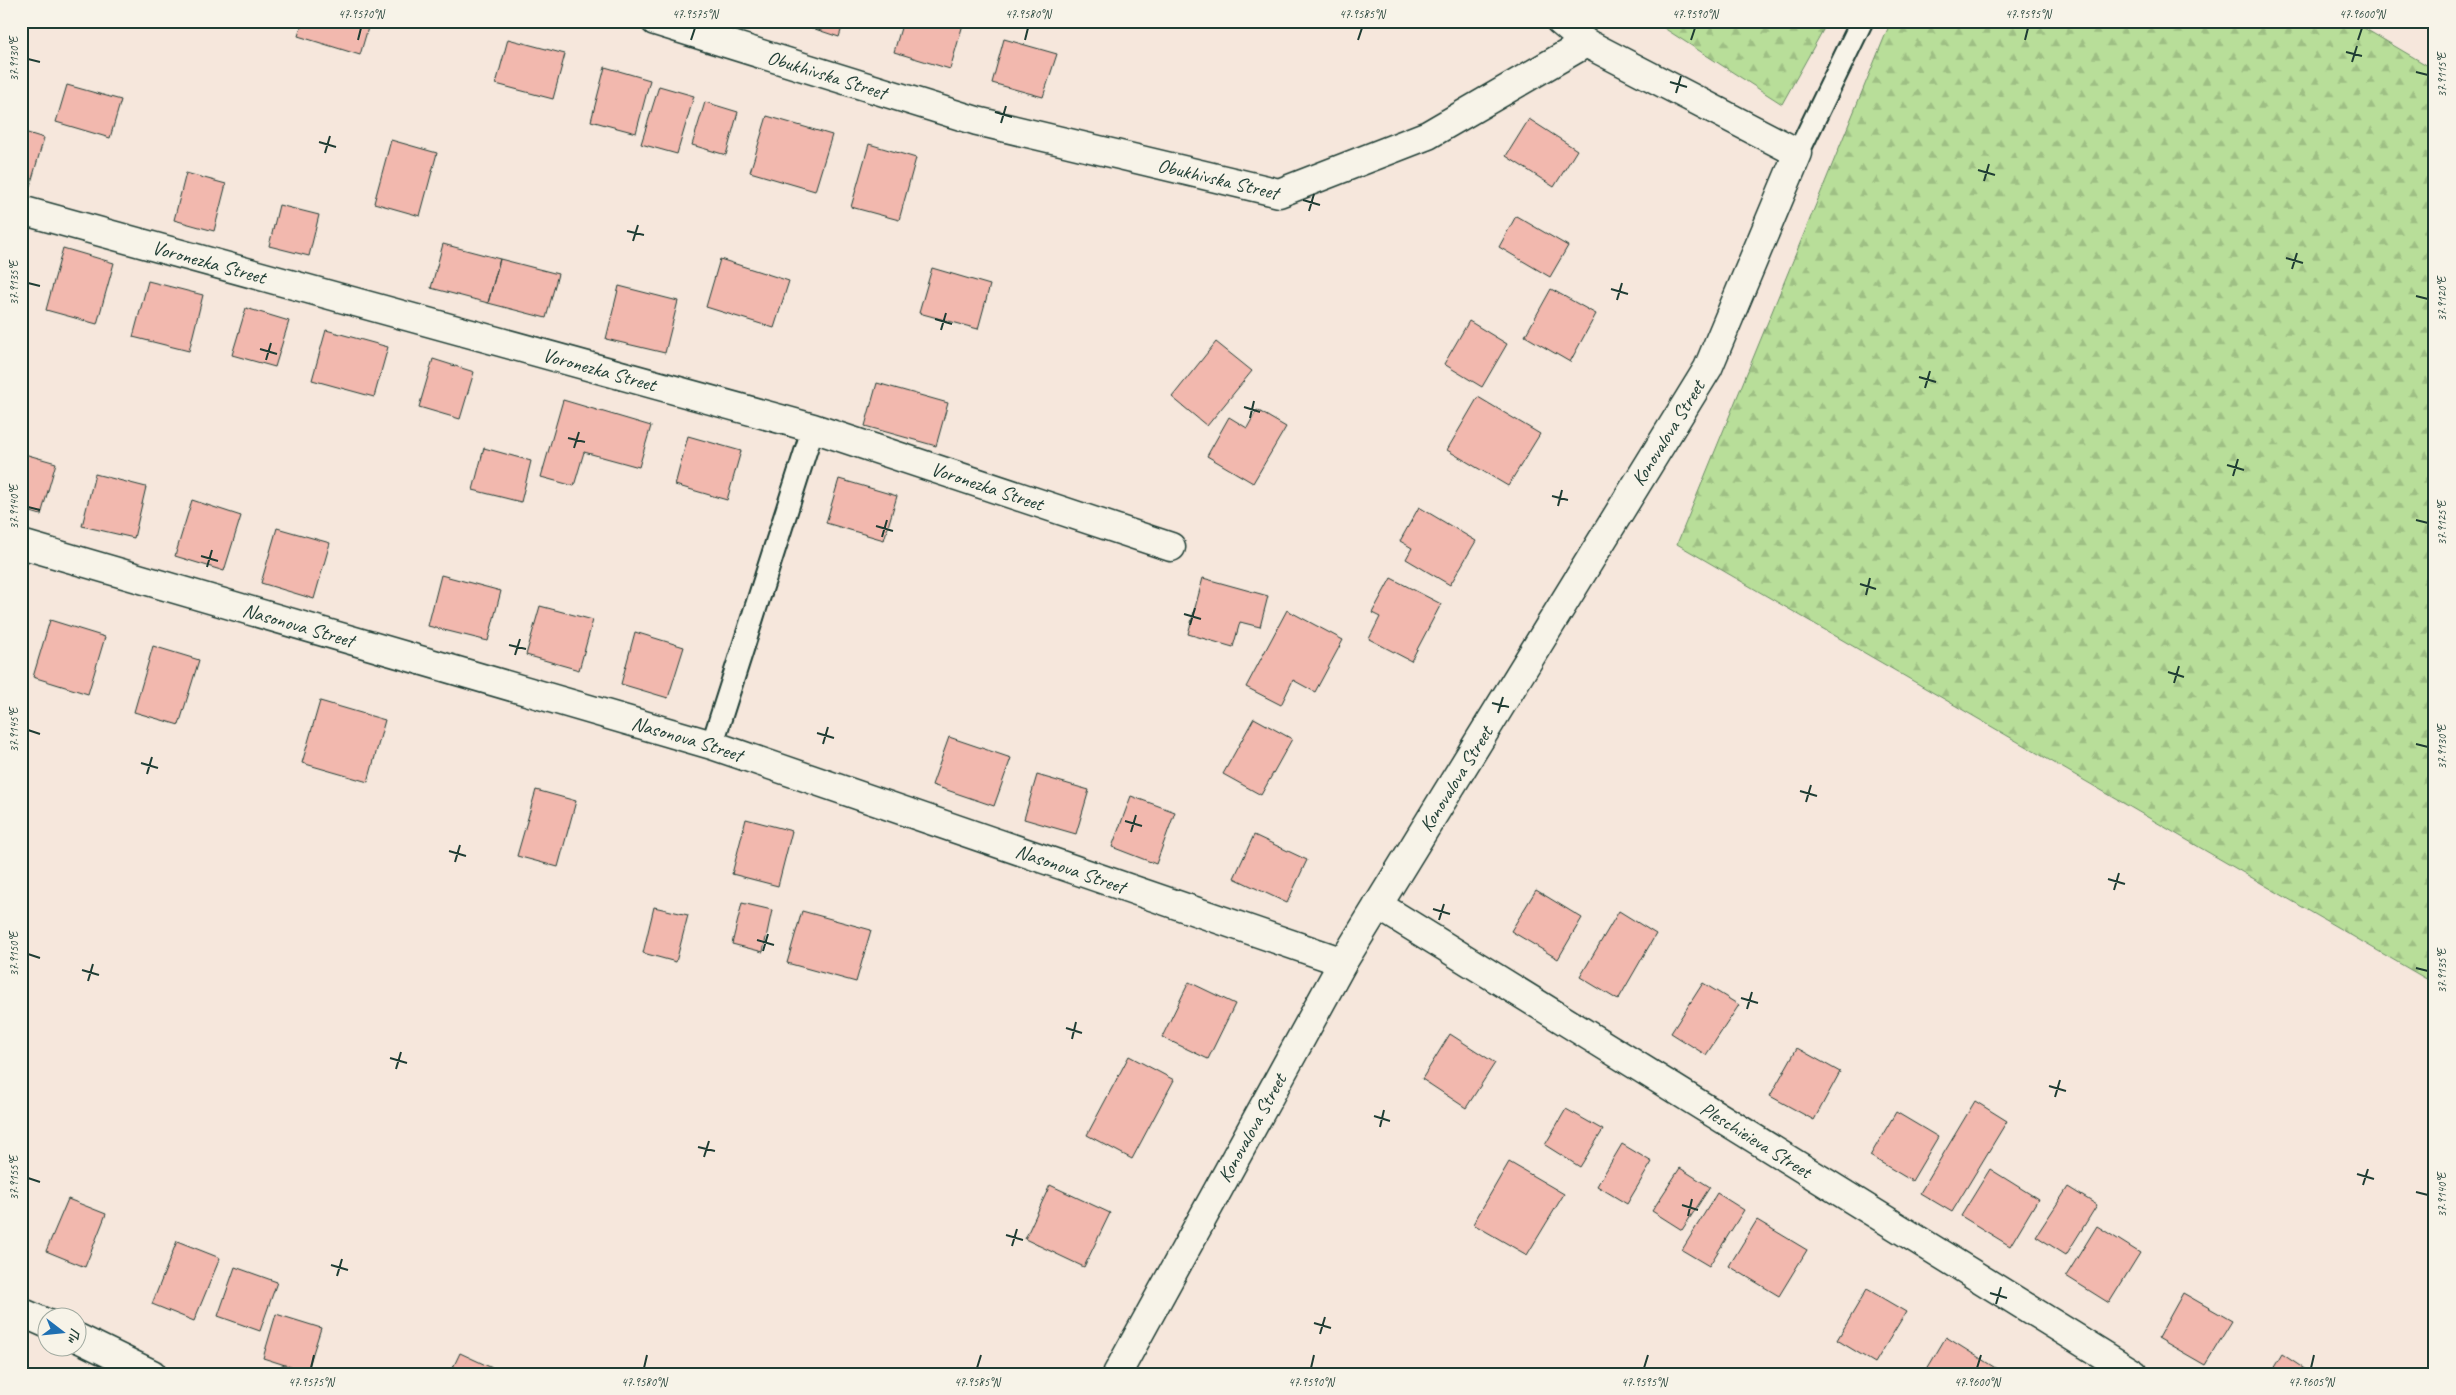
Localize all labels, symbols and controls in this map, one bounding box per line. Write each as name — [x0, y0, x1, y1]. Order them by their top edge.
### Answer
text: 47.9570°N — [338, 6, 385, 22]
text: 47.9575°N — [672, 6, 719, 22]
text: 47.9580°N — [1005, 6, 1052, 22]
text: 47.9585°N — [1339, 6, 1386, 22]
text: 47.9590°N — [1672, 6, 1719, 22]
text: 47.9595°N — [2005, 6, 2052, 22]
text: 47.9600°N — [2339, 6, 2386, 22]
text: 37.9130°E — [6, 35, 22, 81]
street label: Obukhivska Street — [764, 44, 893, 106]
text: 37.9115°E — [2434, 51, 2450, 97]
street label: Obukhivska Street — [1155, 152, 1284, 206]
street label: Voronezka Street — [150, 234, 271, 290]
text: 37.9135°E — [6, 259, 22, 305]
text: 37.9120°E — [2434, 275, 2450, 321]
street label: Voronezka Street — [540, 342, 661, 397]
street label: Konovalova Street — [1626, 373, 1712, 491]
street label: Voronezka Street — [928, 456, 1049, 517]
text: 37.9140°E — [6, 483, 22, 529]
text: 37.9125°E — [2434, 499, 2450, 545]
street label: Nasonova Street — [240, 597, 360, 654]
text: 37.9145°E — [6, 706, 22, 752]
street label: Nasonova Street — [629, 710, 749, 768]
street label: Konovalova Street — [1414, 719, 1500, 837]
text: 37.9130°E — [2434, 723, 2450, 769]
street label: Nasonova Street — [1013, 838, 1132, 900]
text: 37.9150°E — [6, 930, 22, 976]
text: 37.9135°E — [2434, 947, 2450, 993]
street label: Konovalova Street — [1212, 1067, 1293, 1187]
street label: Pleschieieva Street — [1696, 1096, 1818, 1185]
text: 37.9155°E — [6, 1154, 22, 1200]
text: 37.9140°E — [2434, 1171, 2450, 1217]
north arrow — [38, 1308, 88, 1358]
text: Пн — [64, 1326, 84, 1346]
text: 47.9575°N — [288, 1374, 335, 1390]
text: 47.9580°N — [621, 1374, 668, 1390]
text: 47.9585°N — [954, 1374, 1001, 1390]
text: 47.9590°N — [1288, 1374, 1335, 1390]
text: 47.9595°N — [1621, 1374, 1668, 1390]
text: 47.9600°N — [1954, 1374, 2001, 1390]
text: 47.9605°N — [2288, 1374, 2335, 1390]

